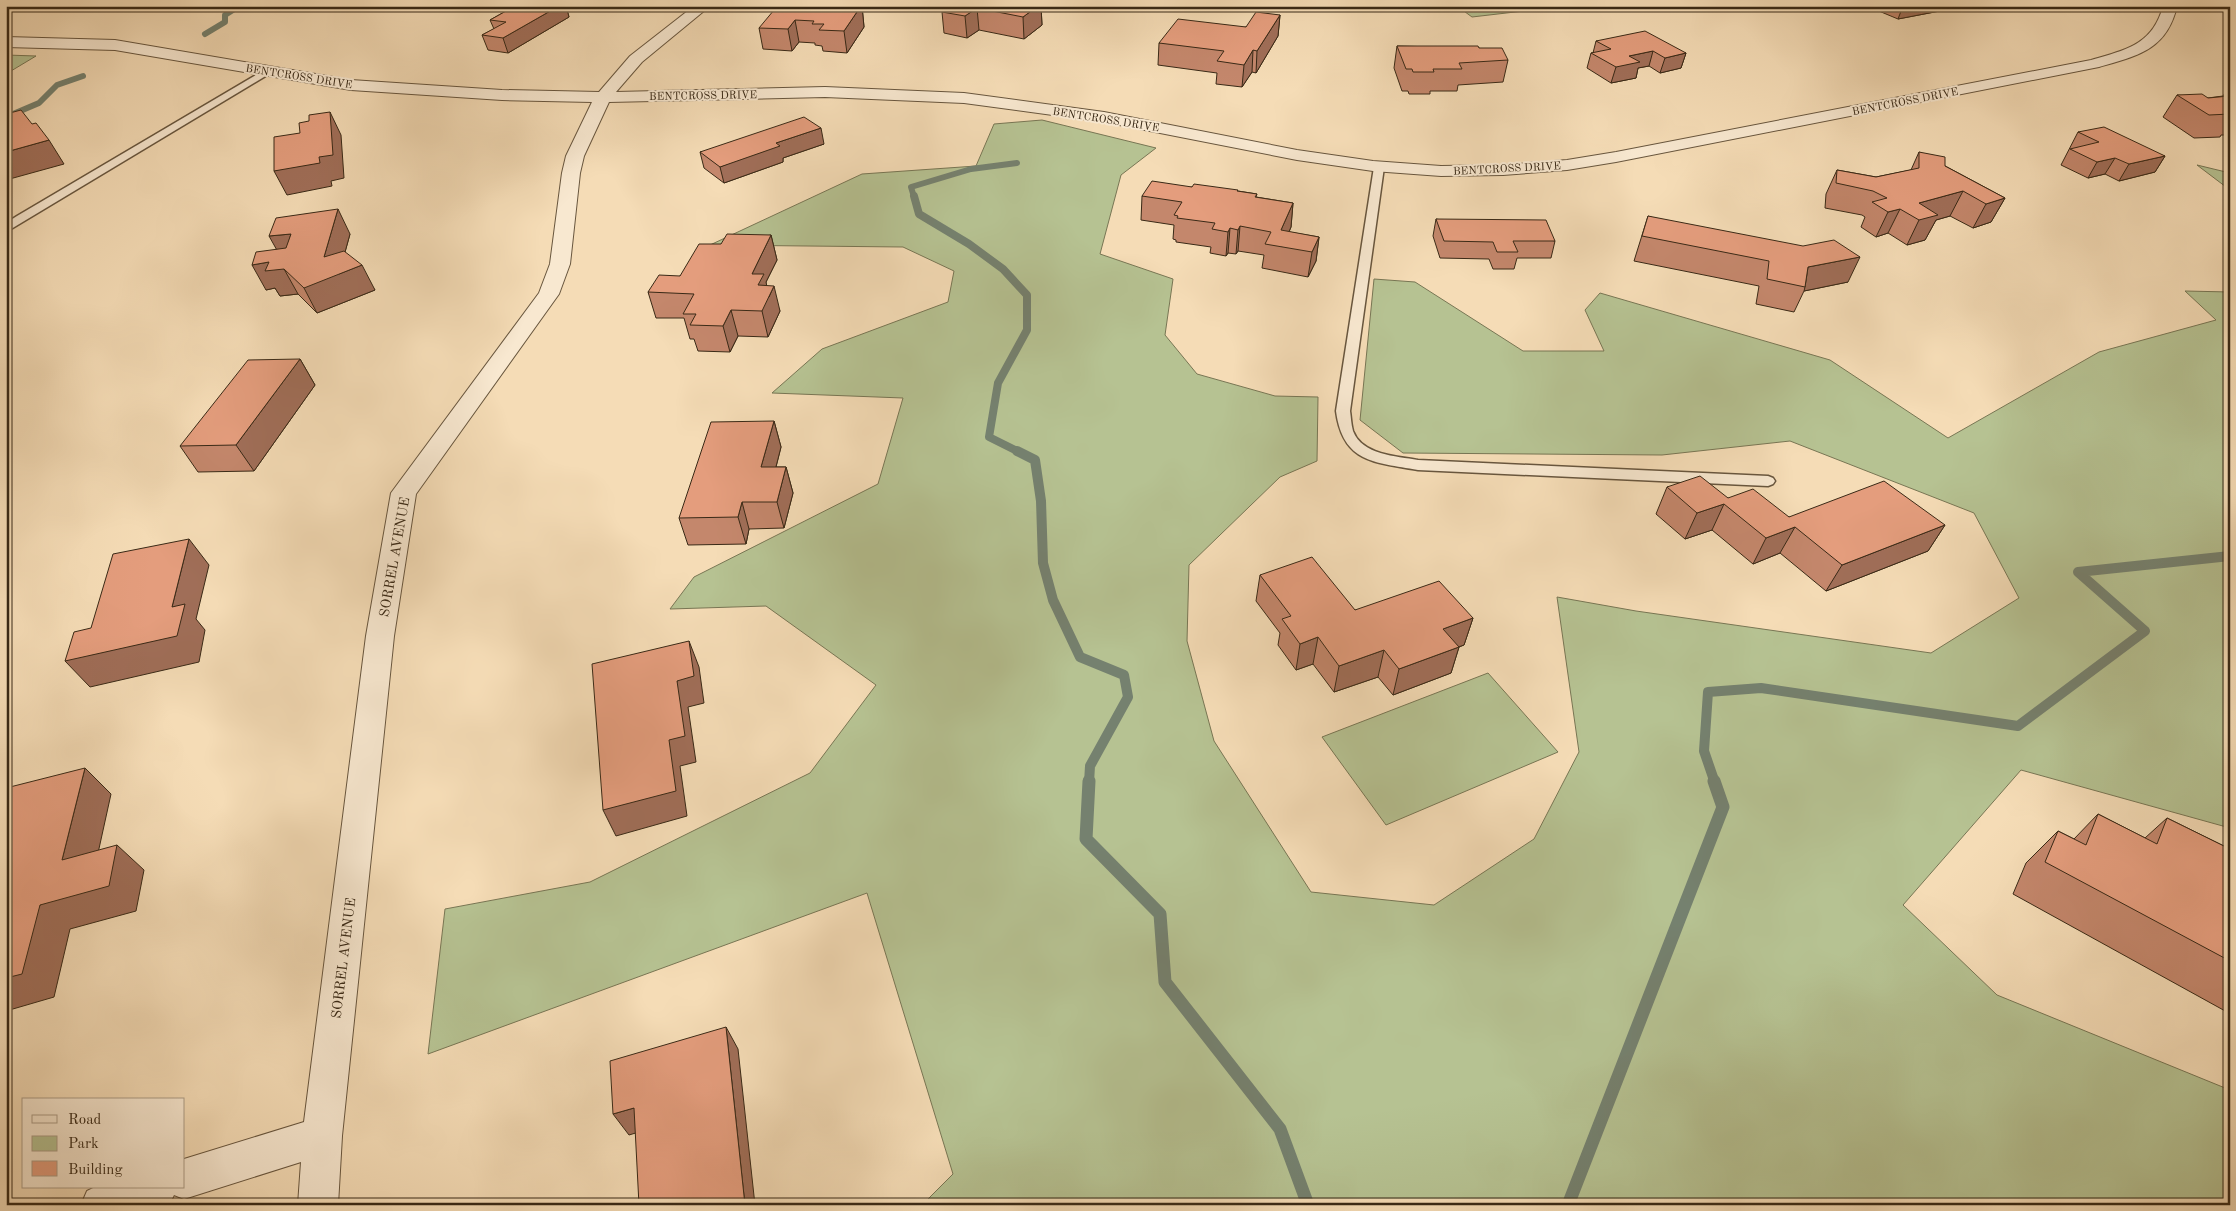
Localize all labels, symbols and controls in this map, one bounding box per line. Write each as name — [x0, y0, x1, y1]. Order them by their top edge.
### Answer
street label: BENTCROSS DRIVE — [245, 64, 353, 91]
street label: BENTCROSS DRIVE — [1851, 87, 1959, 118]
street label: BENTCROSS DRIVE — [649, 90, 757, 103]
street label: BENTCROSS DRIVE — [1052, 107, 1160, 134]
street label: BENTCROSS DRIVE — [1453, 161, 1561, 178]
street label: SORREL AVENUE — [378, 496, 412, 618]
street label: SORREL AVENUE — [330, 897, 358, 1019]
legend — [22, 1098, 185, 1188]
text: Road — [68, 1113, 102, 1128]
text: Park — [68, 1137, 99, 1152]
text: Building — [68, 1163, 123, 1178]

